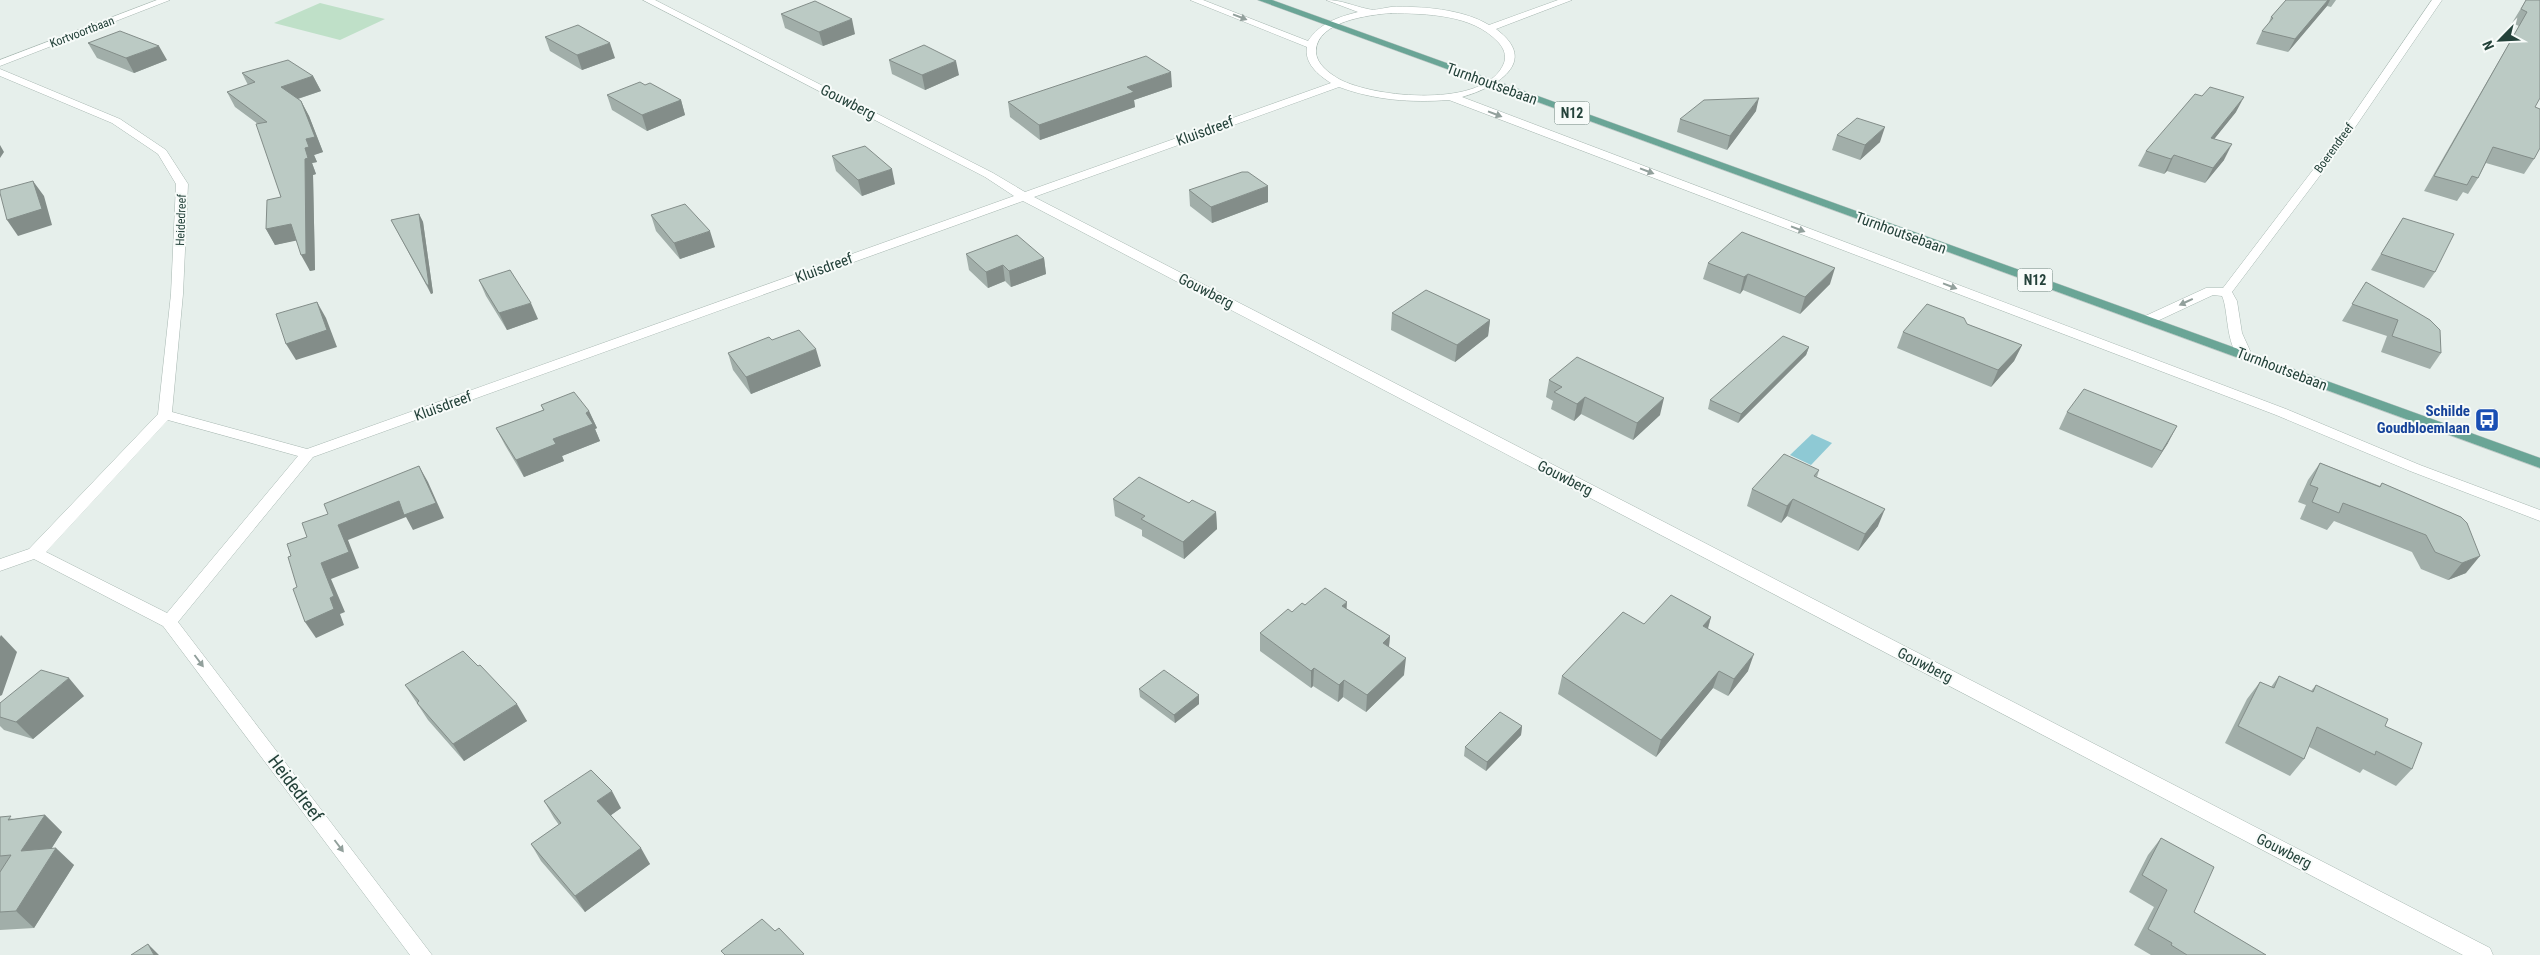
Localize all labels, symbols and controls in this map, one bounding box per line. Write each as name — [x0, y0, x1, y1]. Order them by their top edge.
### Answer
street label: Kortvoortbaan — [48, 13, 116, 51]
one-way arrow — [1233, 14, 1247, 22]
north arrow — [2475, 15, 2525, 65]
text: N — [2479, 38, 2497, 52]
street label: Turnhoutsebaan — [1444, 59, 1540, 109]
street label: Gouwberg — [817, 80, 879, 124]
road number: N12 — [1554, 102, 1590, 125]
one-way arrow — [1487, 110, 1502, 118]
street label: Kluisdreef — [1174, 112, 1236, 150]
street label: Boerendreef — [2311, 120, 2357, 175]
one-way arrow — [1639, 168, 1654, 175]
street label: Heidedreef — [173, 194, 189, 246]
street label: Turnhoutsebaan — [1853, 208, 1949, 258]
one-way arrow — [1791, 226, 1806, 233]
street label: Kluisdreef — [793, 249, 855, 287]
road number: N12 — [2018, 268, 2052, 292]
street label: Gouwberg — [1175, 269, 1237, 313]
one-way arrow — [1943, 283, 1958, 290]
one-way arrow — [2179, 299, 2193, 307]
street label: Turnhoutsebaan — [2234, 343, 2330, 395]
street label: Kluisdreef — [412, 387, 474, 425]
place label: Schilde Goudbloemlaan — [2377, 402, 2470, 437]
bus stop icon: Schilde Goudbloemlaan — [2474, 407, 2500, 433]
street label: Gouwberg — [1534, 456, 1596, 500]
street label: Gouwberg — [1894, 643, 1956, 687]
one-way arrow — [194, 654, 204, 667]
street label: Heidedreef — [264, 751, 328, 826]
street label: Gouwberg — [2253, 829, 2315, 873]
one-way arrow — [334, 839, 345, 852]

